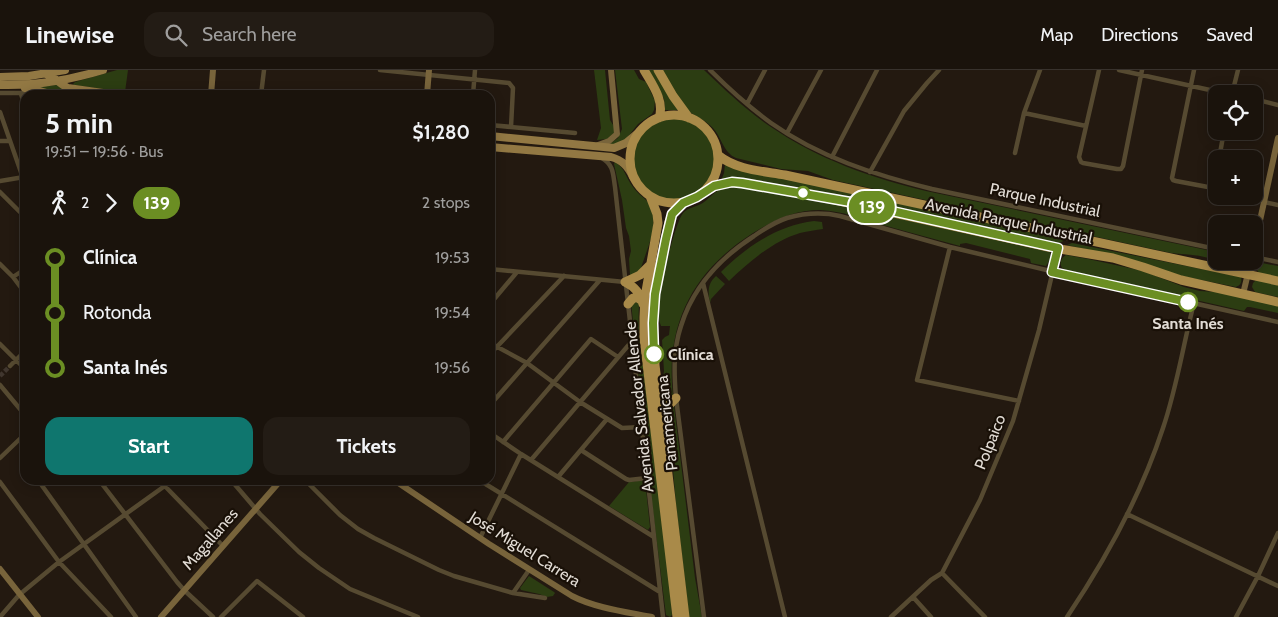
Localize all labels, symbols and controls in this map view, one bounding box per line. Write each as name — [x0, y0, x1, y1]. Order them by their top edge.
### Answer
search box — [144, 12, 494, 57]
text: Linewise — [25, 20, 114, 49]
icon: search — [162, 21, 190, 49]
text: Search here — [202, 23, 297, 46]
text: Map — [1040, 24, 1073, 46]
text: Directions — [1101, 24, 1178, 46]
text: Saved — [1206, 24, 1253, 46]
map controls — [1208, 85, 1263, 270]
button: locate — [1208, 85, 1263, 140]
text: 5 min — [45, 106, 113, 140]
text: $1,280 — [413, 121, 470, 144]
text: 19:51 – 19:56 · Bus — [45, 142, 163, 161]
button: + — [1208, 150, 1263, 205]
street label: Parque Industrial — [988, 179, 1102, 221]
unlabelled marker — [796, 186, 810, 200]
icon: walk — [45, 189, 73, 217]
icon: forward — [97, 189, 125, 217]
line badge: 139 — [843, 191, 901, 223]
text: 139 — [143, 192, 170, 214]
text: 2 — [81, 193, 89, 212]
text: 2 stops — [422, 193, 470, 212]
street label: Avenida Parque Industrial — [924, 194, 1094, 248]
text: 139 — [859, 196, 885, 218]
button: − — [1208, 215, 1263, 270]
text: Clínica — [83, 246, 137, 269]
text: 19:53 — [435, 248, 470, 267]
marker: Santa Inés — [1178, 292, 1198, 312]
text: Rotonda — [83, 301, 151, 324]
text: 19:54 — [434, 303, 470, 322]
place label: Santa Inés — [1152, 314, 1224, 333]
street label: Avenida Salvador Allende — [621, 321, 657, 493]
marker: Clínica — [644, 344, 664, 364]
place label: Clínica — [668, 345, 714, 364]
text: Santa Inés — [83, 356, 168, 379]
text: 19:56 — [435, 358, 470, 377]
street label: Panamericana — [653, 374, 681, 471]
street label: Polpaico — [970, 412, 1010, 472]
button: Start — [45, 417, 253, 475]
button: Tickets — [263, 417, 470, 475]
street label: Magallanes — [178, 504, 242, 574]
street label: José Miguel Carrera — [465, 507, 584, 591]

